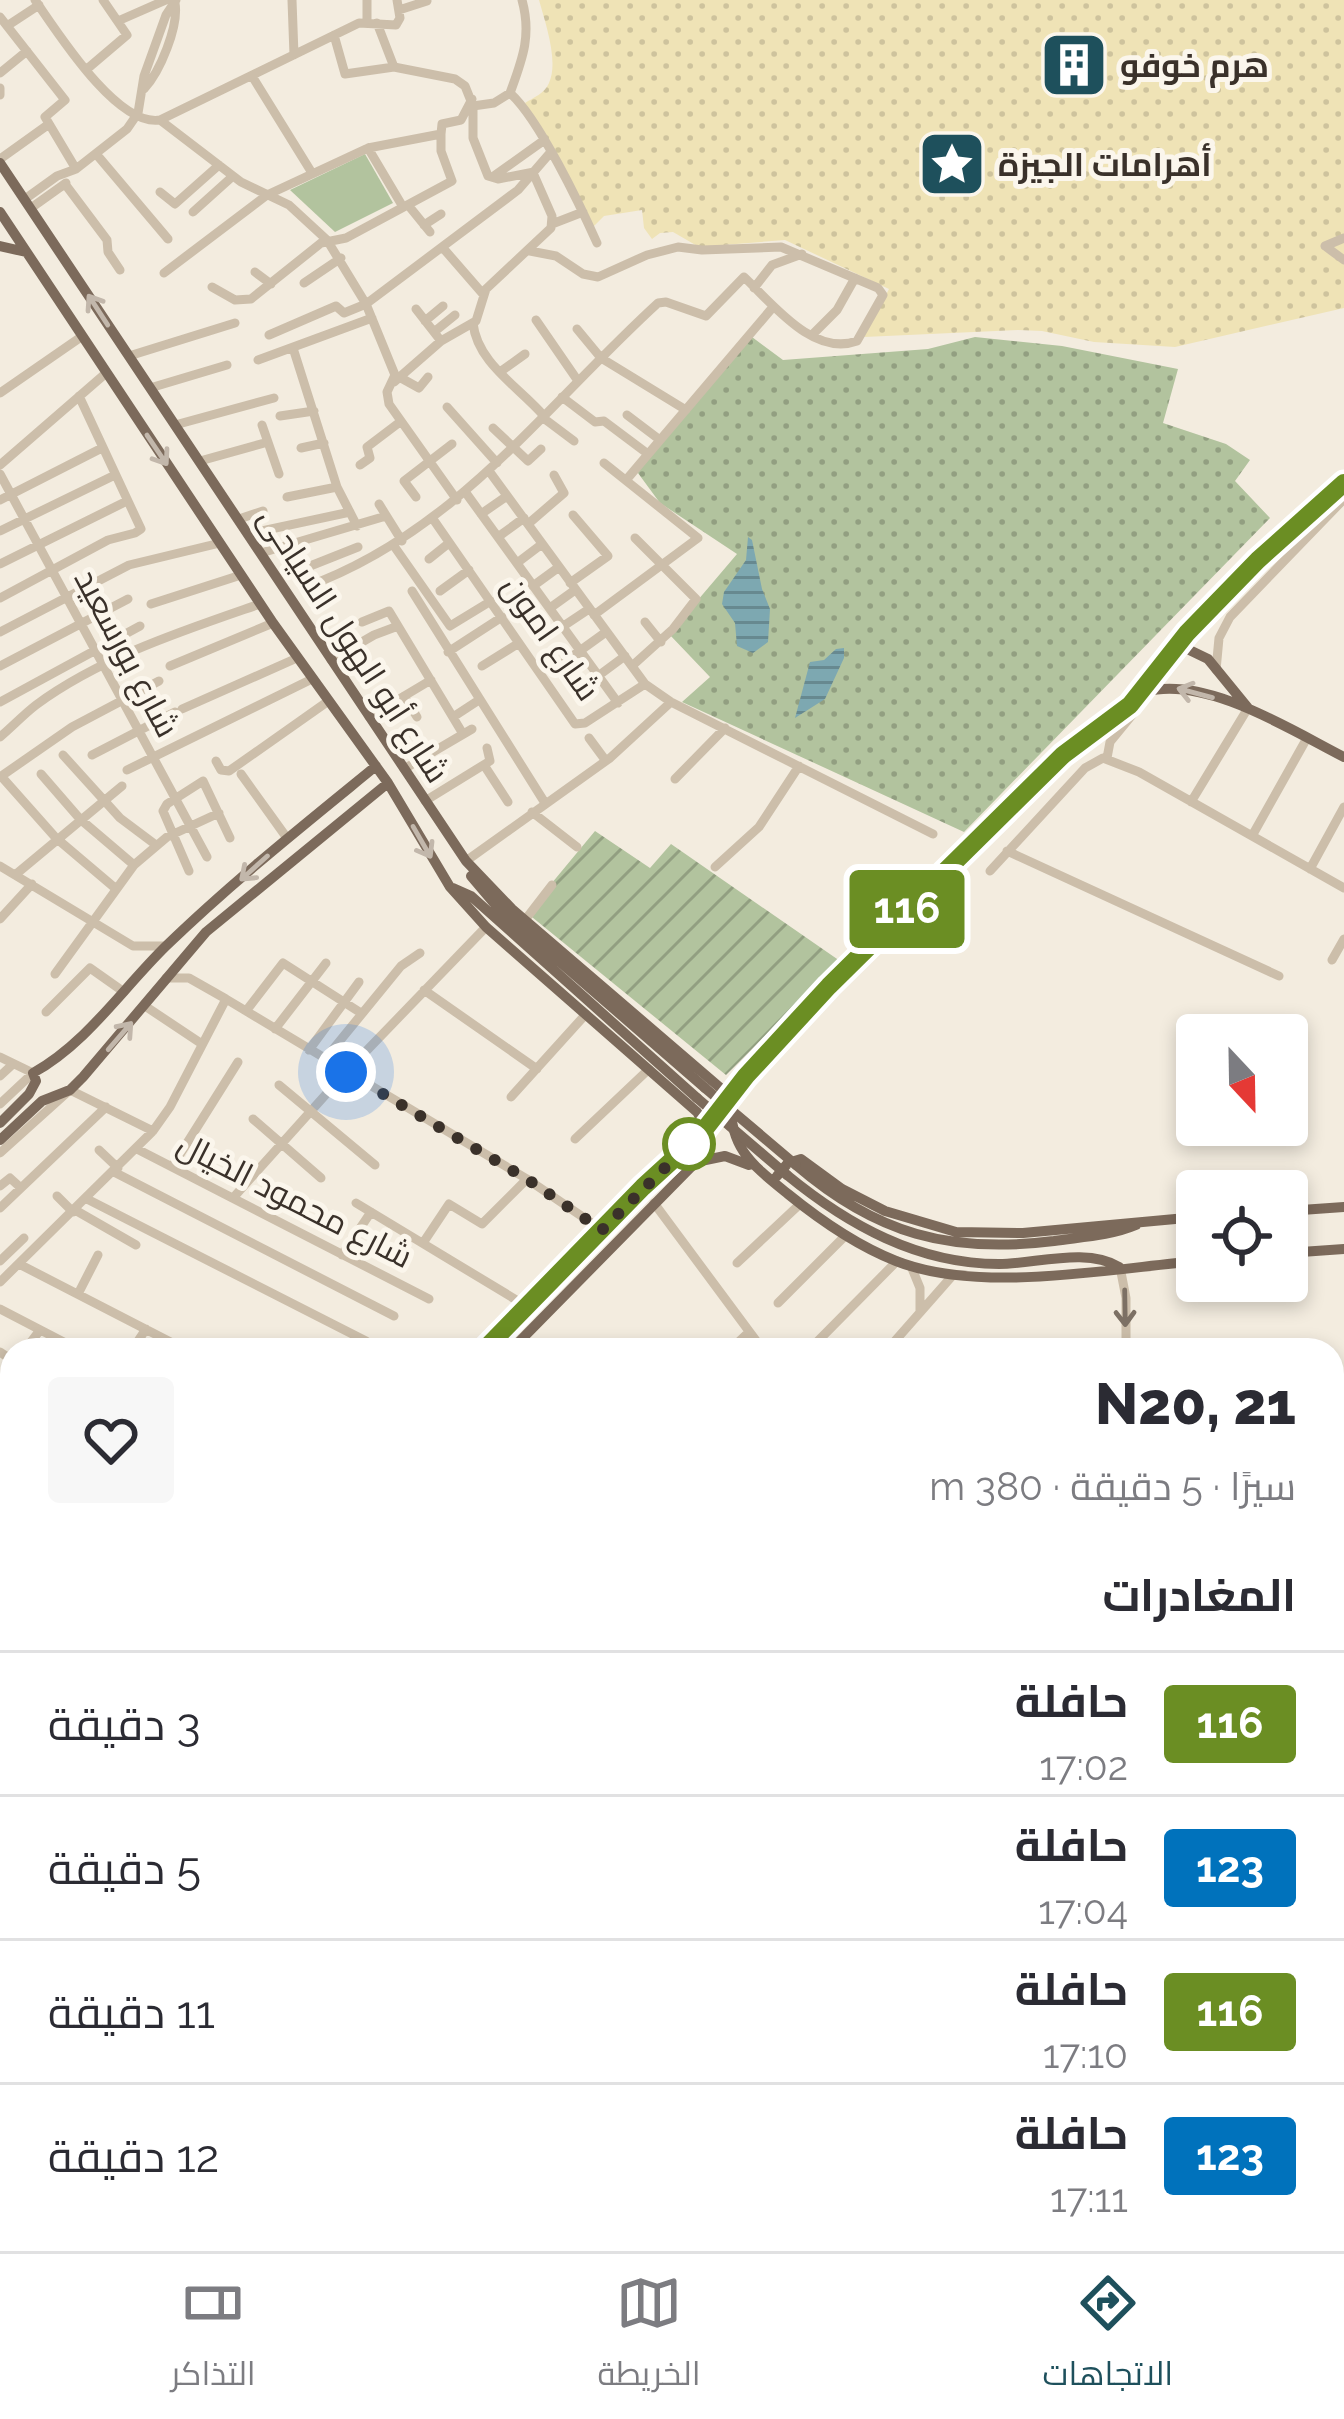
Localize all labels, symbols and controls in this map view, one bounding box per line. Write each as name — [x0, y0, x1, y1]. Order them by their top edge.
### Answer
building icon: هرم خوفو — [1039, 30, 1109, 100]
place label: هرم خوفو — [1120, 46, 1269, 88]
place icon: أهرامات الجيزة — [917, 129, 987, 199]
place label: أهرامات الجيزة — [998, 143, 1212, 184]
one-way arrow — [85, 293, 110, 327]
one-way arrow — [144, 433, 169, 466]
street label: شارع أبو الهول السياحى — [248, 500, 458, 791]
street label: شارع بورسعيد — [64, 562, 188, 745]
street label: شارع امون — [491, 568, 608, 710]
one-way arrow — [1177, 681, 1215, 703]
one-way arrow — [411, 824, 435, 859]
one-way arrow — [239, 854, 269, 881]
line badge: 116 — [838, 870, 976, 948]
text: 116 — [874, 884, 941, 933]
north arrow — [1176, 1014, 1308, 1146]
map controls — [1176, 1014, 1308, 1302]
one-way arrow — [106, 1021, 133, 1052]
your location — [316, 1042, 376, 1102]
unlabelled marker — [664, 1119, 714, 1169]
street label: شارع محمود الخيال — [170, 1124, 419, 1279]
button: locate — [1176, 1170, 1308, 1302]
one-way arrow — [1114, 1288, 1137, 1327]
text: N20, 21 — [1095, 1370, 1296, 1437]
button: heart — [48, 1377, 174, 1503]
text: سيرًا · 5 دقيقة · 380 m — [929, 1463, 1296, 1509]
text: المغادرات — [1102, 1569, 1296, 1622]
text: حافلة — [1015, 1675, 1128, 1728]
text: 3 دقيقة — [48, 1698, 201, 1751]
text: 116 — [1197, 1699, 1264, 1748]
text: 17:02 — [1039, 1743, 1128, 1789]
text: حافلة — [1015, 1819, 1128, 1872]
text: 5 دقيقة — [48, 1842, 201, 1895]
text: 123 — [1196, 1843, 1264, 1892]
text: 17:04 — [1038, 1887, 1128, 1933]
text: حافلة — [1015, 1963, 1128, 2016]
text: 11 دقيقة — [48, 1986, 215, 2039]
text: 116 — [1197, 1987, 1264, 2036]
text: 17:10 — [1043, 2031, 1128, 2077]
text: حافلة — [1015, 2107, 1128, 2160]
text: 12 دقيقة — [48, 2130, 219, 2183]
text: 123 — [1196, 2131, 1264, 2180]
text: 17:11 — [1050, 2175, 1128, 2221]
tab: التذاكر — [171, 2270, 256, 2404]
tab: الخريطة — [598, 2270, 701, 2404]
tab: الاتجاهات — [1042, 2270, 1173, 2404]

